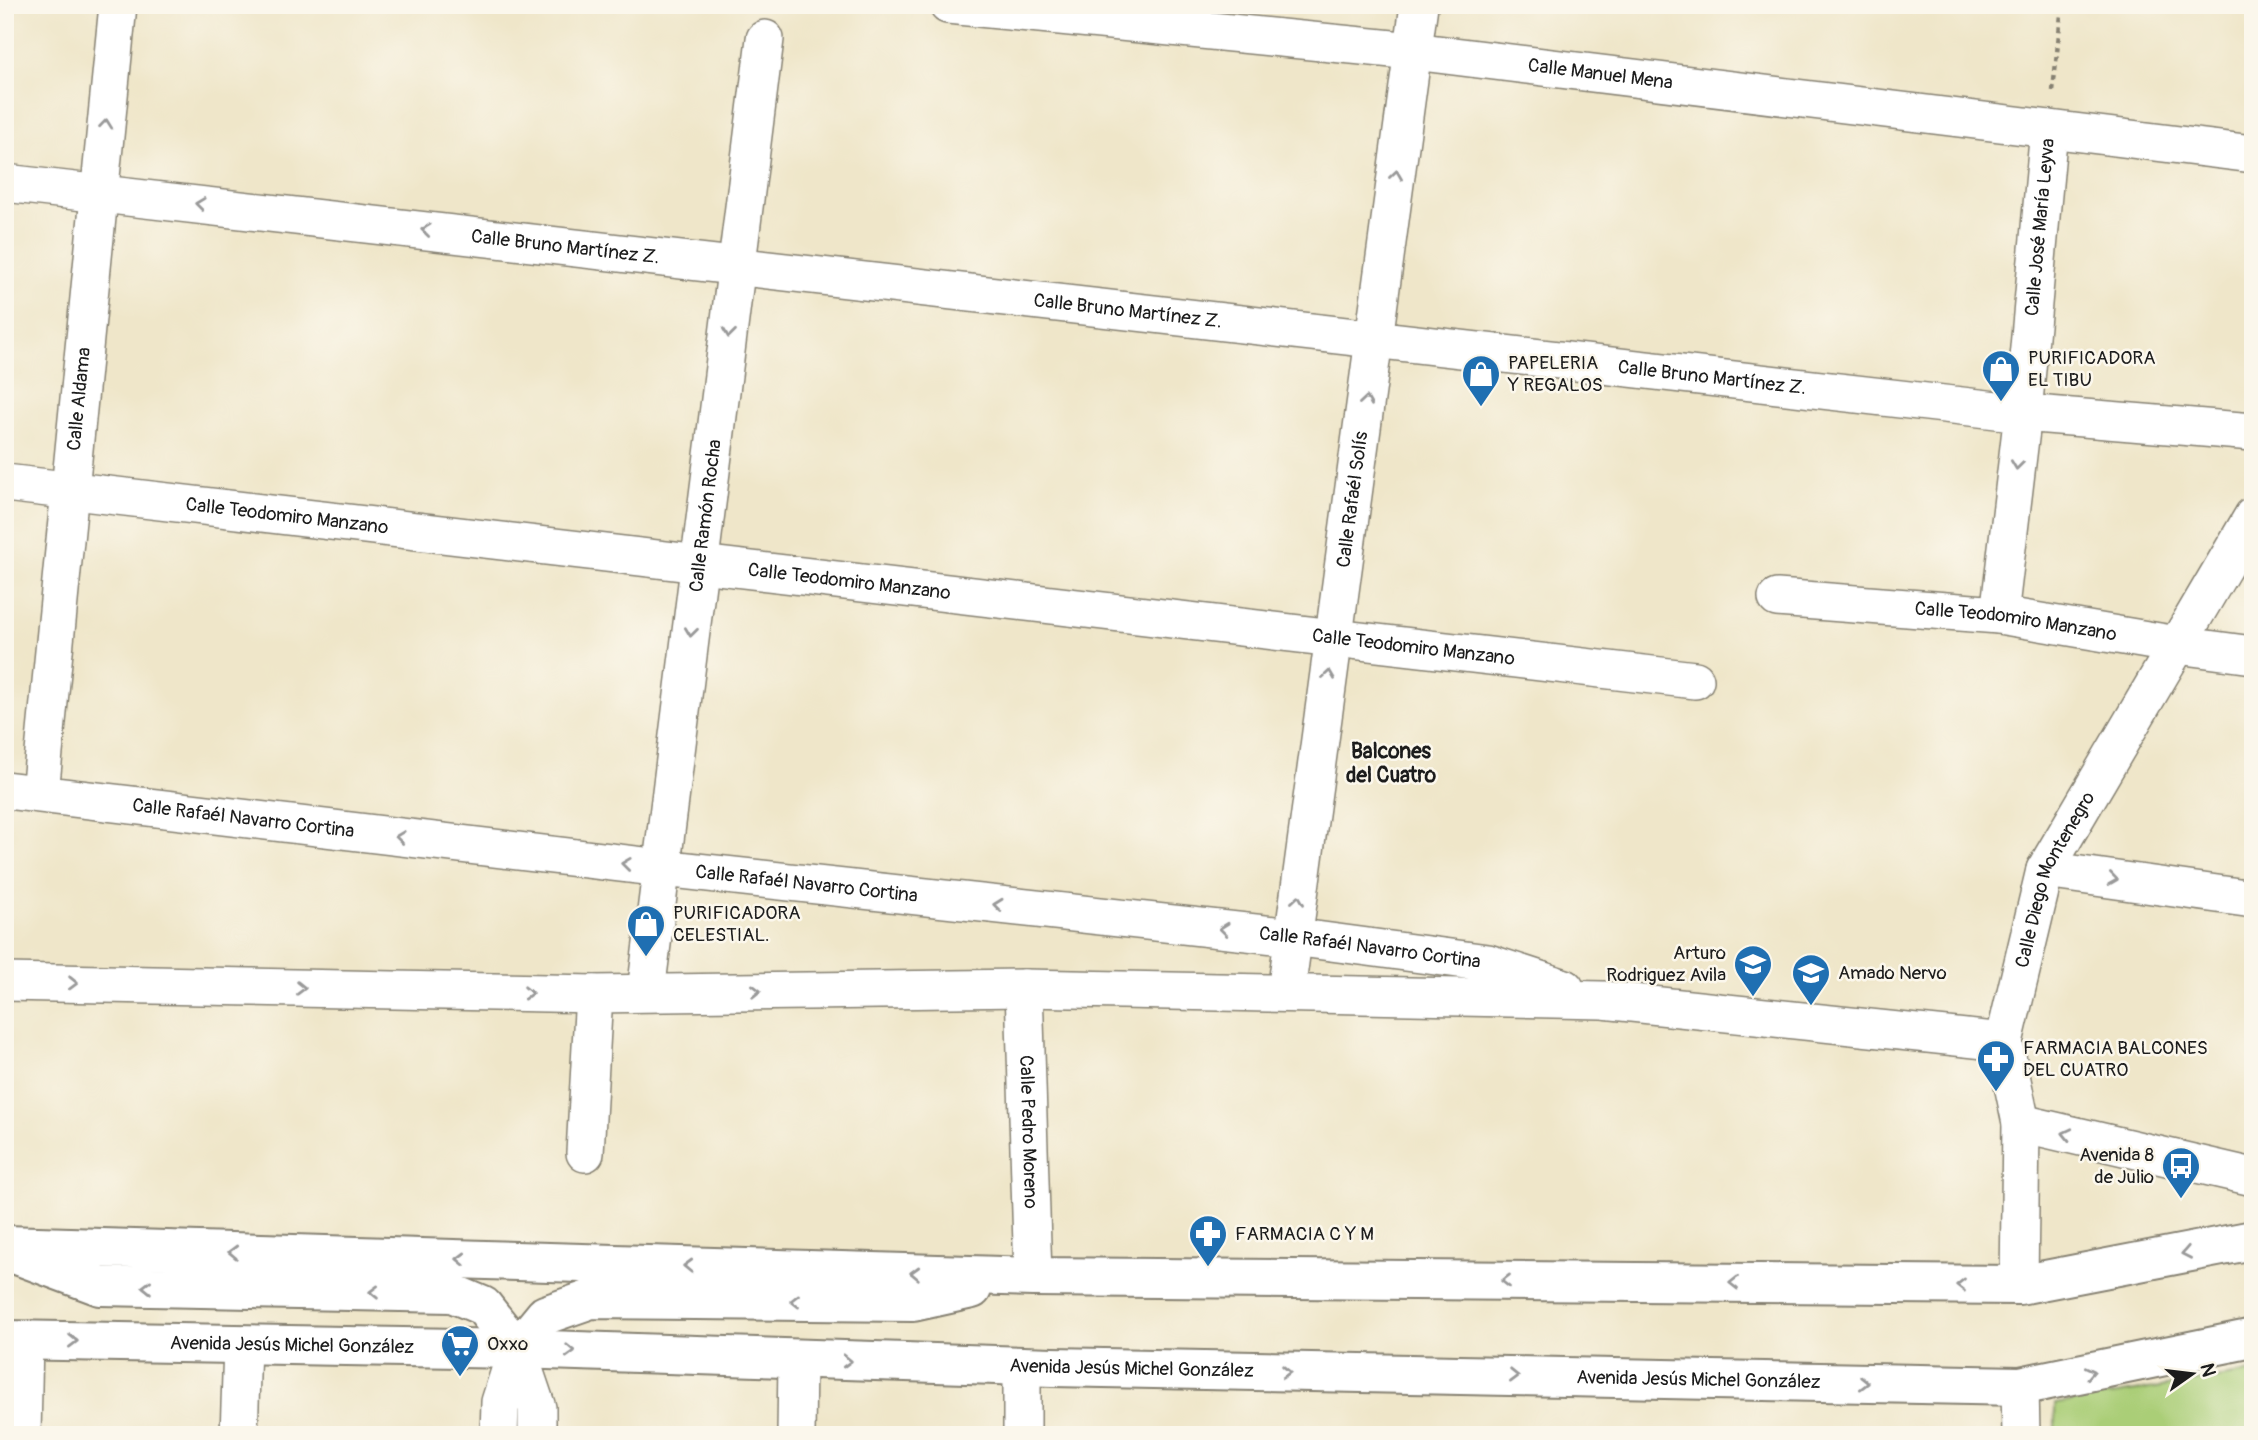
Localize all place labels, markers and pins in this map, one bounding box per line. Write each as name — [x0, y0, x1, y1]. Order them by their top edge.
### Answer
place label: PURIFICADORA EL TIBU — [2028, 346, 2156, 392]
shop icon: PURIFICADORA EL TIBU — [1980, 348, 2022, 403]
place label: PAPELERIA Y REGALOS — [1507, 351, 1603, 397]
shop icon: PAPELERIA Y REGALOS — [1460, 353, 1502, 408]
place label: PURIFICADORA CELESTIAL. — [673, 901, 801, 947]
shop icon: PURIFICADORA CELESTIAL. — [625, 903, 667, 958]
place label: Arturo Rodriguez Avila — [1606, 941, 1726, 987]
school or university icon: Arturo Rodriguez Avila — [1732, 943, 1774, 998]
school or university icon: Amado Nervo — [1790, 952, 1832, 1007]
place label: Amado Nervo — [1838, 961, 1947, 985]
place label: FARMACIA BALCONES DEL CUATRO — [2023, 1036, 2208, 1082]
pharmacy icon: FARMACIA BALCONES DEL CUATRO — [1975, 1038, 2017, 1093]
place label: Avenida 8 de Julio — [2079, 1143, 2154, 1189]
bus stop icon: Avenida 8 de Julio — [2160, 1145, 2202, 1200]
pharmacy icon: FARMACIA C Y M — [1187, 1213, 1229, 1268]
place label: FARMACIA C Y M — [1235, 1222, 1374, 1246]
supermarket icon: Oxxo — [439, 1323, 481, 1378]
place label: Oxxo — [487, 1332, 528, 1356]

